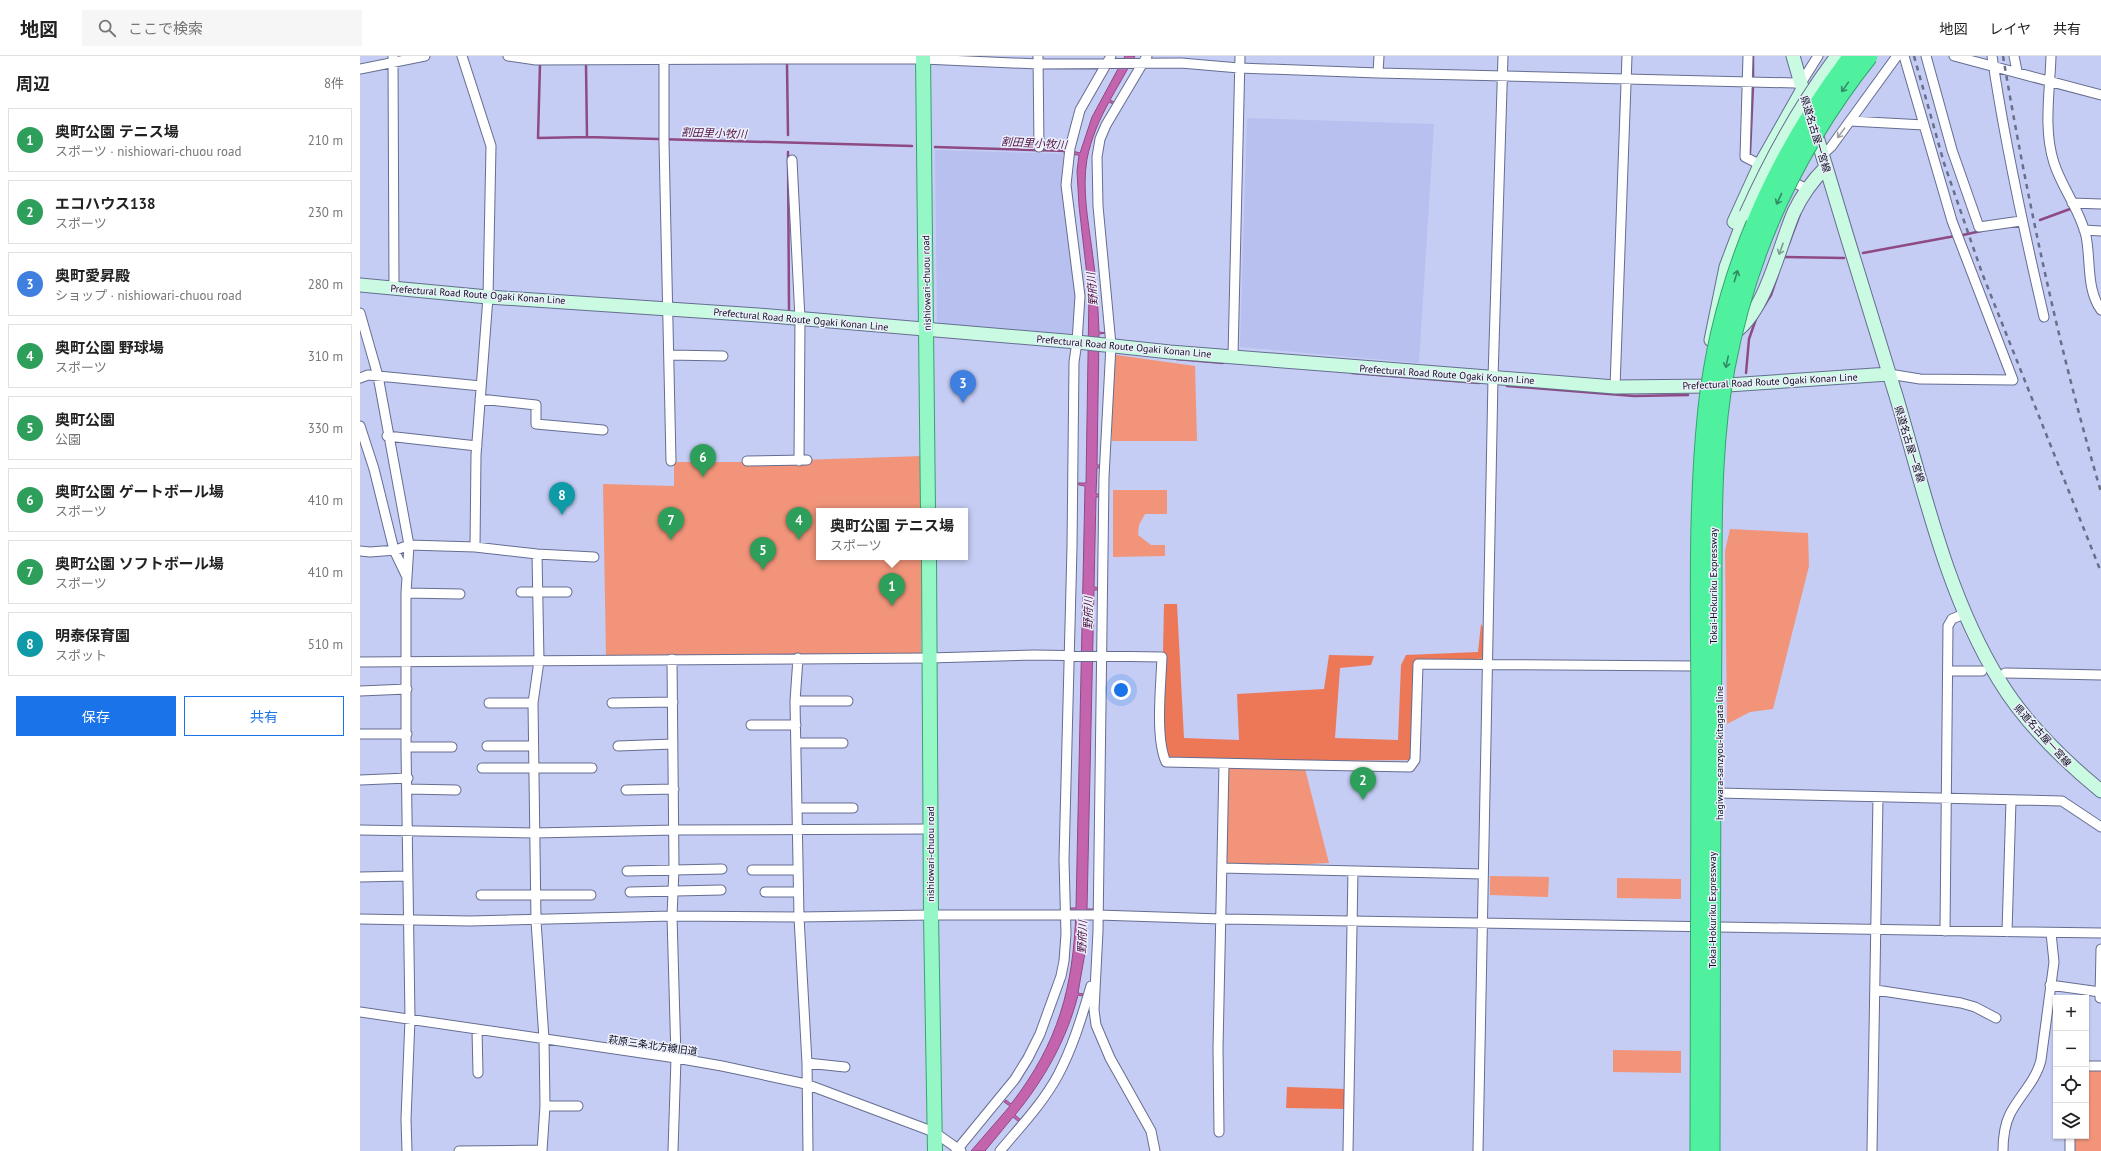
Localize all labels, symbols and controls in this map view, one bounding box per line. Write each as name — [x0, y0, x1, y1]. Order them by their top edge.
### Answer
search box — [82, 10, 362, 46]
text: 地図 — [20, 17, 58, 41]
icon: search — [96, 17, 118, 39]
text: ここで検索 — [128, 19, 203, 38]
text: 地図 — [1939, 20, 1967, 38]
text: レイヤ — [1989, 20, 2031, 38]
text: 共有 — [2053, 20, 2081, 38]
text: 周辺 — [16, 73, 50, 95]
text: 8件 — [324, 75, 344, 92]
one-way arrow — [1841, 81, 1849, 92]
street label: 県道名古屋一宮線 — [1798, 94, 1833, 174]
text: 奥町公園 テニス場 — [55, 122, 179, 141]
water label: 割田里小牧川 — [681, 125, 748, 141]
one-way arrow — [1837, 127, 1845, 138]
text: 1 — [26, 132, 34, 149]
text: 210 m — [308, 132, 343, 149]
water label: 割田里小牧川 — [1001, 134, 1068, 152]
text: スポーツ · nishiowari-chuou road — [55, 143, 242, 160]
one-way arrow — [1775, 193, 1782, 205]
text: エコハウス138 — [55, 194, 156, 213]
text: 2 — [26, 204, 34, 221]
text: 230 m — [308, 204, 343, 221]
text: スポーツ — [55, 215, 107, 232]
street label: nishiowari-chuou road — [919, 235, 934, 331]
one-way arrow — [1776, 243, 1784, 255]
text: 奥町愛昇殿 — [55, 266, 130, 285]
one-way arrow — [1733, 269, 1740, 282]
water label: 野府川 — [1084, 271, 1100, 306]
text: 3 — [26, 276, 34, 293]
text: 280 m — [308, 276, 343, 293]
street label: Prefectural Road Route Ogaki Konan Line — [390, 282, 566, 307]
text: ショップ · nishiowari-chuou road — [55, 287, 242, 304]
street label: Prefectural Road Route Ogaki Konan Line — [713, 305, 889, 334]
street label: Prefectural Road Route Ogaki Konan Line — [1036, 332, 1212, 361]
text: 奥町公園 野球場 — [55, 338, 164, 357]
text: 4 — [26, 348, 34, 365]
text: 310 m — [308, 348, 343, 365]
one-way arrow — [1723, 356, 1731, 369]
text: スポーツ — [55, 359, 107, 376]
street label: Prefectural Road Route Ogaki Konan Line — [1359, 362, 1535, 387]
pin: 3 — [950, 370, 976, 403]
street label: Prefectural Road Route Ogaki Konan Line — [1682, 370, 1858, 393]
street label: 県道名古屋一宮線 — [1892, 404, 1927, 484]
text: 奥町公園 — [55, 410, 115, 429]
text: 5 — [26, 420, 34, 437]
text: 330 m — [308, 420, 343, 437]
text: 公園 — [55, 431, 81, 448]
pin: 6 — [690, 444, 716, 477]
text: 奥町公園 ゲートボール場 — [55, 482, 224, 501]
pin: 8 — [549, 482, 575, 515]
text: 6 — [26, 492, 34, 509]
text: 410 m — [308, 492, 343, 509]
text: スポーツ — [55, 503, 107, 520]
pin: 7 — [658, 507, 684, 540]
pin: 4 — [786, 507, 812, 540]
popup — [816, 508, 968, 560]
text: 奥町公園 テニス場 — [830, 516, 954, 535]
street label: Tokai-Hokuriku Expressway — [1707, 527, 1720, 644]
pin: 5 — [750, 537, 776, 570]
text: スポーツ — [830, 537, 882, 554]
text: 奥町公園 ソフトボール場 — [55, 554, 224, 573]
text: 7 — [26, 564, 34, 581]
text: 410 m — [308, 564, 343, 581]
pin: 1 — [879, 573, 905, 606]
text: スポーツ — [55, 575, 107, 592]
water label: 野府川 — [1081, 595, 1095, 630]
text: 明泰保育園 — [55, 626, 130, 645]
text: 8 — [26, 636, 34, 653]
text: 510 m — [308, 636, 343, 653]
text: スポット — [55, 647, 107, 664]
your location — [1111, 680, 1131, 700]
street label: hagiwara-sanzyou-kitagata line — [1713, 686, 1726, 820]
button: 保存 — [16, 696, 176, 736]
button: 共有 — [184, 696, 344, 736]
street label: 県道名古屋一宮線 — [2011, 701, 2074, 769]
pin: 2 — [1350, 767, 1376, 800]
street label: nishiowari-chuou road — [924, 806, 937, 902]
street label: Tokai-Hokuriku Expressway — [1706, 851, 1719, 968]
water label: 野府川 — [1074, 919, 1090, 954]
map controls — [2053, 995, 2089, 1139]
button: + — [2053, 995, 2089, 1031]
button: − — [2053, 1031, 2089, 1067]
street label: 萩原三条北方線旧道 — [607, 1033, 698, 1058]
button: locate — [2053, 1067, 2089, 1103]
button: layers — [2053, 1103, 2089, 1139]

